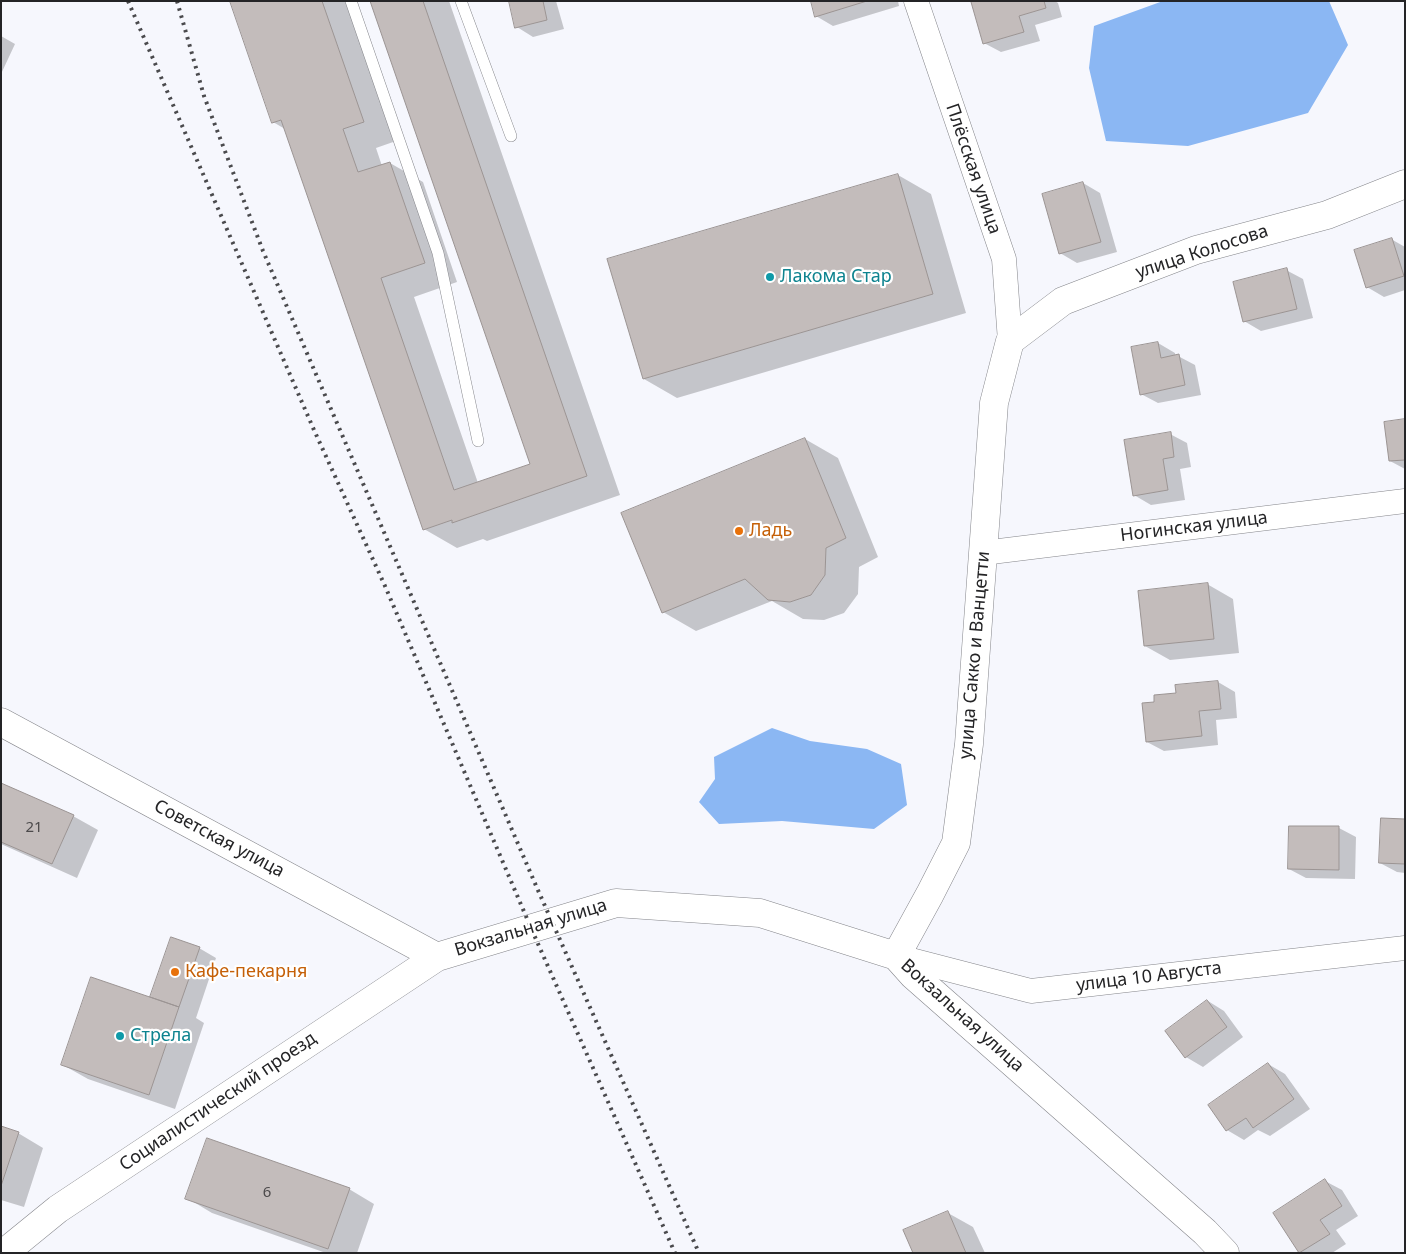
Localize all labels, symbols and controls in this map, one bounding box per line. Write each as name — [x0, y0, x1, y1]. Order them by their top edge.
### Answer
street label: Плёсская улица — [941, 101, 1005, 237]
street label: улица Колосова — [1133, 220, 1271, 284]
place label: Лакома Стар — [780, 266, 892, 288]
marker: Лакома Стар — [764, 271, 776, 283]
street label: Ногинская улица — [1119, 507, 1269, 547]
place label: Ладь — [749, 520, 792, 542]
marker: Ладь — [733, 525, 745, 537]
street label: улица Сакко и Ванцетти — [955, 550, 995, 760]
street label: Советская улица — [150, 796, 288, 882]
house number: 21 — [25, 819, 43, 837]
street label: Вокзальная улица — [452, 895, 610, 961]
street label: Вокзальная улица — [896, 955, 1028, 1077]
street label: улица 10 Августа — [1075, 957, 1223, 997]
place label: Кафе-пекарня — [185, 961, 307, 983]
marker: Кафе-пекарня — [169, 966, 181, 978]
place label: Стрела — [130, 1025, 191, 1047]
street label: Социалистический проезд — [115, 1028, 321, 1176]
marker: Стрела — [114, 1030, 126, 1042]
house number: 6 — [263, 1184, 271, 1202]

